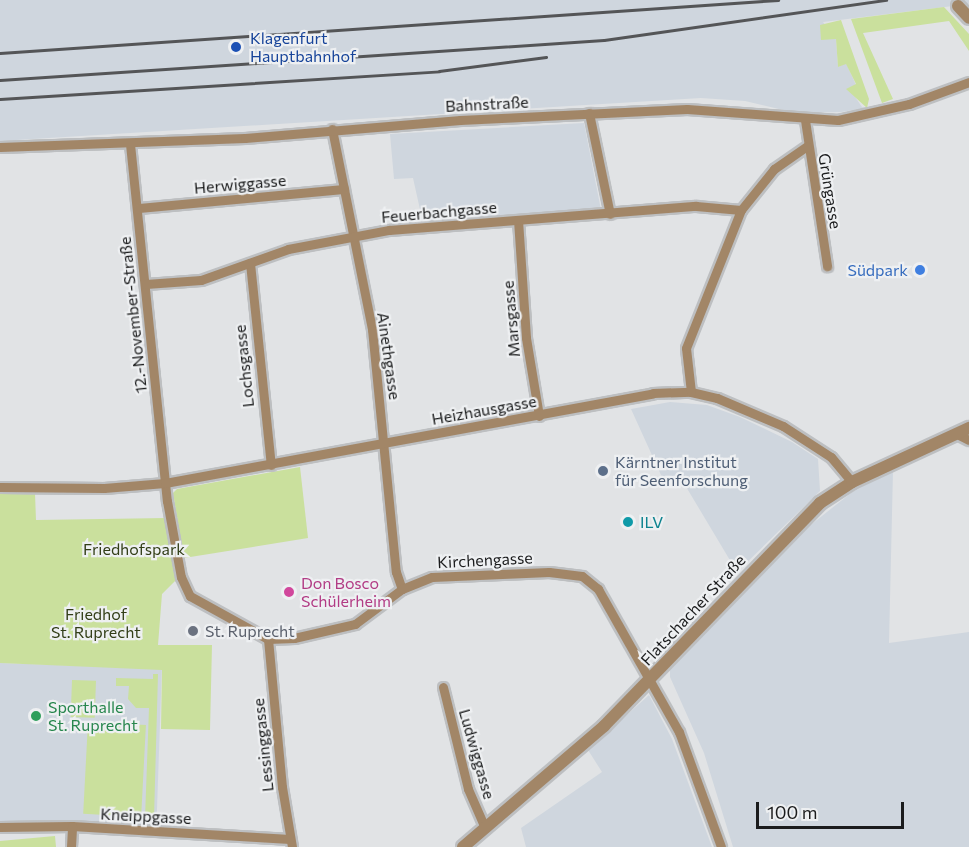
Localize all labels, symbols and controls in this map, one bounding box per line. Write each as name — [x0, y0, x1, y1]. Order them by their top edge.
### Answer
place label: Klagenfurt Hauptbahnhof — [250, 28, 356, 66]
marker: Klagenfurt Hauptbahnhof — [227, 38, 245, 56]
street label: Bahnstraße — [445, 92, 529, 116]
street label: Grüngasse — [815, 152, 845, 230]
street label: Herwiggasse — [193, 170, 287, 198]
street label: Feuerbachgasse — [380, 197, 498, 227]
street label: 12.-November-Straße — [115, 236, 151, 394]
place label: Südpark — [848, 260, 908, 280]
marker: Südpark — [913, 263, 927, 277]
street label: Marsgasse — [498, 280, 524, 358]
street label: Ainethgasse — [373, 311, 405, 401]
street label: Lochsgasse — [230, 324, 258, 408]
street label: Heizhausgasse — [430, 391, 538, 429]
place label: Kärntner Institut für Seenforschung — [615, 452, 748, 490]
marker: Kärntner Institut für Seenforschung — [596, 464, 610, 478]
place label: ILV — [640, 512, 663, 532]
marker: ILV — [621, 515, 635, 529]
park label: Friedhofspark — [83, 539, 185, 559]
street label: Kirchengasse — [437, 548, 533, 572]
street label: Flatschacher Straße — [637, 551, 749, 669]
place label: Don Bosco Schülerheim — [301, 573, 391, 611]
marker: Don Bosco Schülerheim — [282, 585, 296, 599]
park label: Friedhof St. Ruprecht — [51, 604, 141, 642]
place label: St. Ruprecht — [205, 621, 295, 641]
marker: St. Ruprecht — [186, 624, 200, 638]
place label: Sporthalle St. Ruprecht — [48, 697, 138, 735]
street label: Lessinggasse — [249, 697, 277, 793]
street label: Ludwiggasse — [455, 707, 499, 801]
marker: Sporthalle St. Ruprecht — [29, 709, 43, 723]
scale bar — [759, 790, 908, 828]
text: 100 m — [767, 801, 817, 823]
street label: Kneippgasse — [100, 804, 192, 828]

